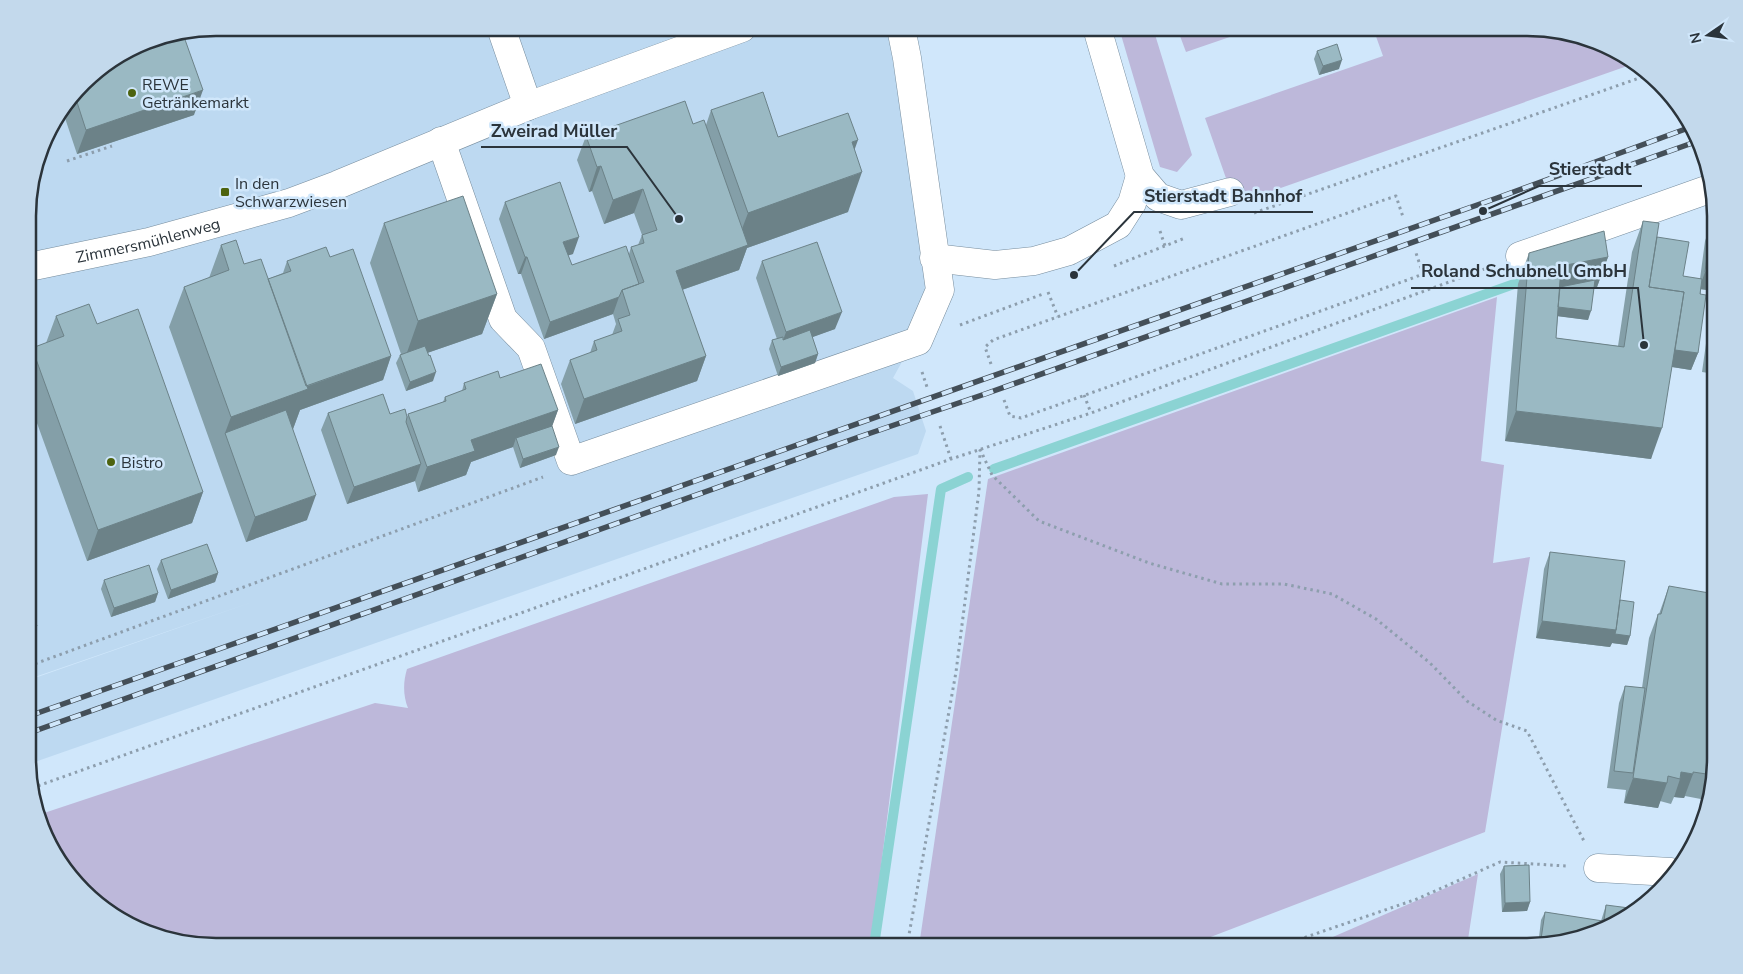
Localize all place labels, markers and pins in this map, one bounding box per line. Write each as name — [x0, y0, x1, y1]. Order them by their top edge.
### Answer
place label: REWE Getränkemarkt — [142, 74, 249, 114]
marker: REWE Getränkemarkt — [126, 87, 138, 99]
callout: Zweirad Müller — [481, 114, 627, 147]
callout: Stierstadt — [1539, 153, 1642, 186]
place label: In den Schwarzwiesen — [235, 173, 347, 213]
callout: Stierstadt Bahnhof — [1134, 179, 1313, 212]
marker: In den Schwarzwiesen — [219, 186, 231, 198]
callout: Roland Schubnell GmbH — [1411, 255, 1638, 288]
place label: Bistro — [121, 452, 163, 474]
marker: Bistro — [105, 456, 117, 468]

